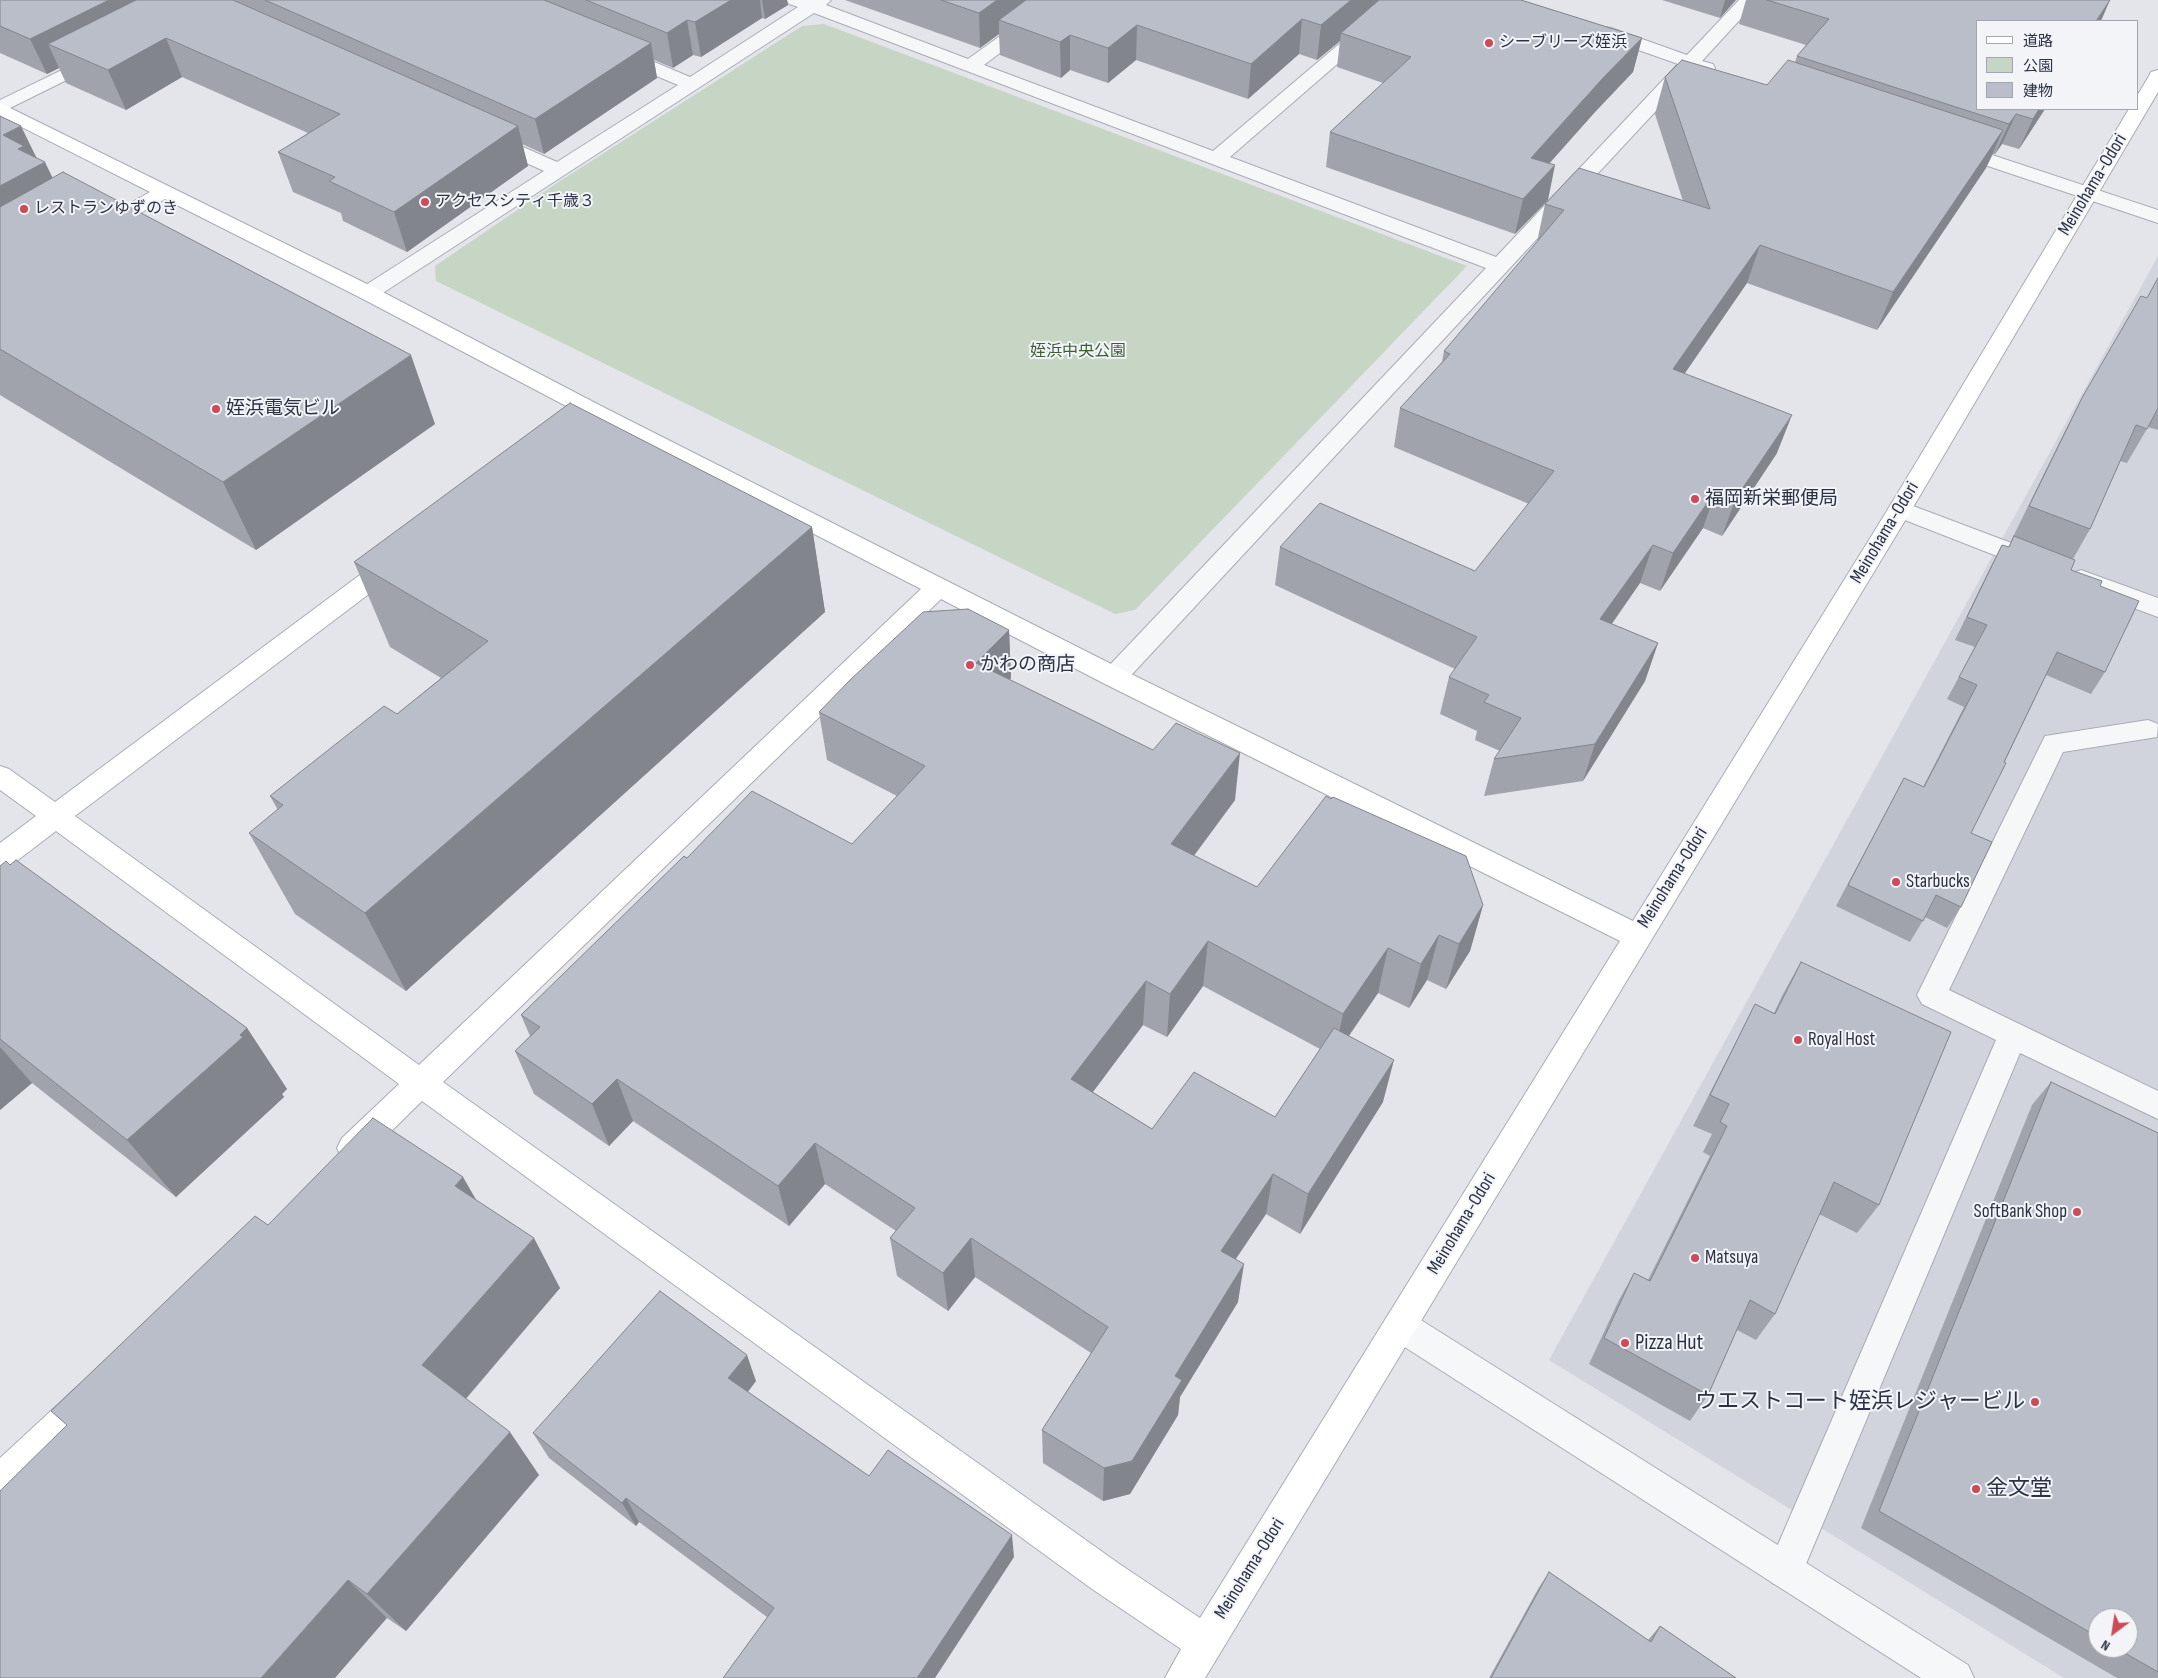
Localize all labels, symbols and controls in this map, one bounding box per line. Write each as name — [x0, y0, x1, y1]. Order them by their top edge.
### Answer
legend — [1976, 20, 2138, 110]
text: 道路 — [2023, 32, 2053, 51]
place label: シーブリーズ姪浜 — [1499, 33, 1627, 53]
marker: シーブリーズ姪浜 — [1483, 37, 1495, 49]
text: 公園 — [2023, 57, 2053, 76]
text: 建物 — [2023, 82, 2053, 101]
street label: Meinohama-Odori — [2054, 130, 2132, 240]
place label: アクセスシティ千歳３ — [435, 192, 595, 212]
marker: アクセスシティ千歳３ — [419, 196, 431, 208]
place label: レストランゆずのき — [34, 199, 178, 219]
marker: レストランゆずのき — [18, 203, 30, 215]
park label: 姪浜中央公園 — [1030, 342, 1126, 362]
place label: 姪浜電気ビル — [226, 398, 340, 420]
marker: 姪浜電気ビル — [210, 403, 222, 415]
street label: Meinohama-Odori — [1846, 478, 1924, 588]
place label: 福岡新栄郵便局 — [1705, 488, 1838, 510]
marker: 福岡新栄郵便局 — [1689, 493, 1701, 505]
place label: かわの商店 — [980, 654, 1075, 676]
marker: かわの商店 — [964, 659, 976, 671]
street label: Meinohama-Odori — [1633, 823, 1713, 933]
place label: Starbucks — [1906, 871, 1970, 893]
marker: Starbucks — [1890, 876, 1902, 888]
place label: Royal Host — [1808, 1029, 1875, 1051]
marker: Royal Host — [1792, 1034, 1804, 1046]
street label: Meinohama-Odori — [1423, 1169, 1501, 1279]
place label: SoftBank Shop — [1974, 1201, 2067, 1223]
marker: SoftBank Shop — [2071, 1206, 2083, 1218]
place label: Matsuya — [1705, 1247, 1758, 1269]
marker: Matsuya — [1689, 1252, 1701, 1264]
place label: Pizza Hut — [1635, 1330, 1703, 1356]
marker: Pizza Hut — [1619, 1337, 1631, 1349]
place label: ウエストコート姪浜レジャービル — [1695, 1389, 2025, 1415]
marker: ウエストコート姪浜レジャービル — [2029, 1396, 2041, 1408]
place label: 金文堂 — [1986, 1476, 2052, 1502]
marker: 金文堂 — [1970, 1483, 1982, 1495]
street label: Meinohama-Odori — [1210, 1514, 1290, 1624]
north arrow — [2088, 1608, 2138, 1658]
text: N — [2098, 1636, 2113, 1655]

